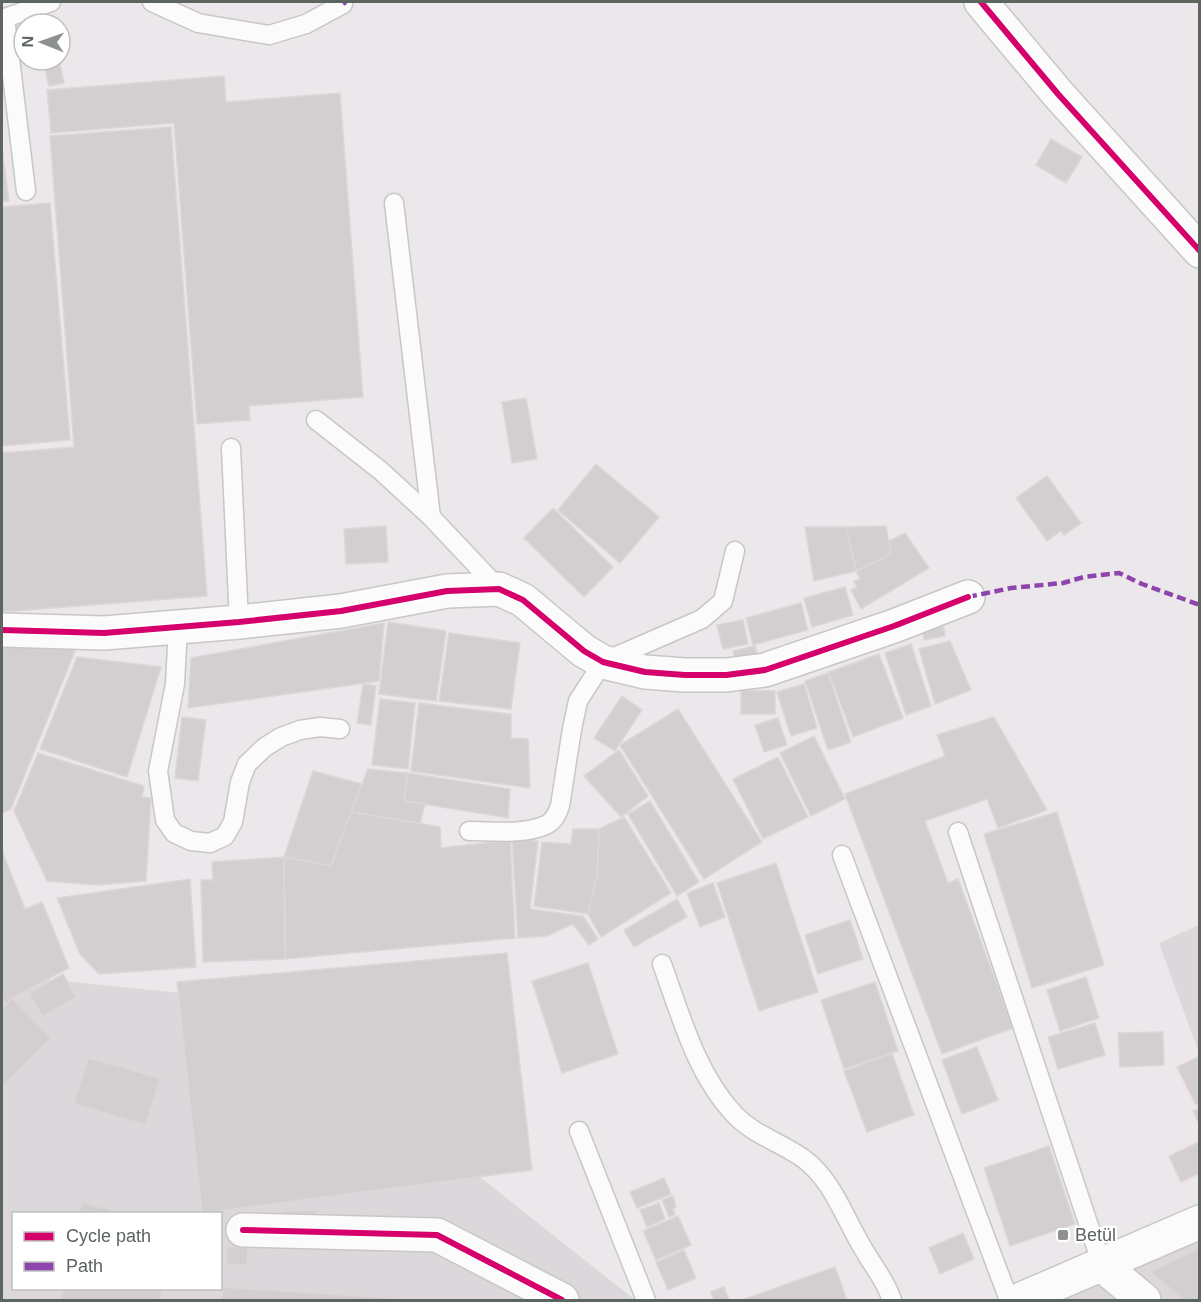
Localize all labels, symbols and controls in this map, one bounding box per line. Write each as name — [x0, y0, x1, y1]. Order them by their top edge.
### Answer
north arrow — [12, 12, 72, 72]
text: N — [19, 36, 36, 48]
legend — [12, 1212, 222, 1290]
place label: Betül — [1075, 1225, 1116, 1245]
text: Cycle path — [66, 1226, 151, 1246]
marker: Betül — [1056, 1228, 1070, 1242]
text: Path — [66, 1256, 103, 1276]

